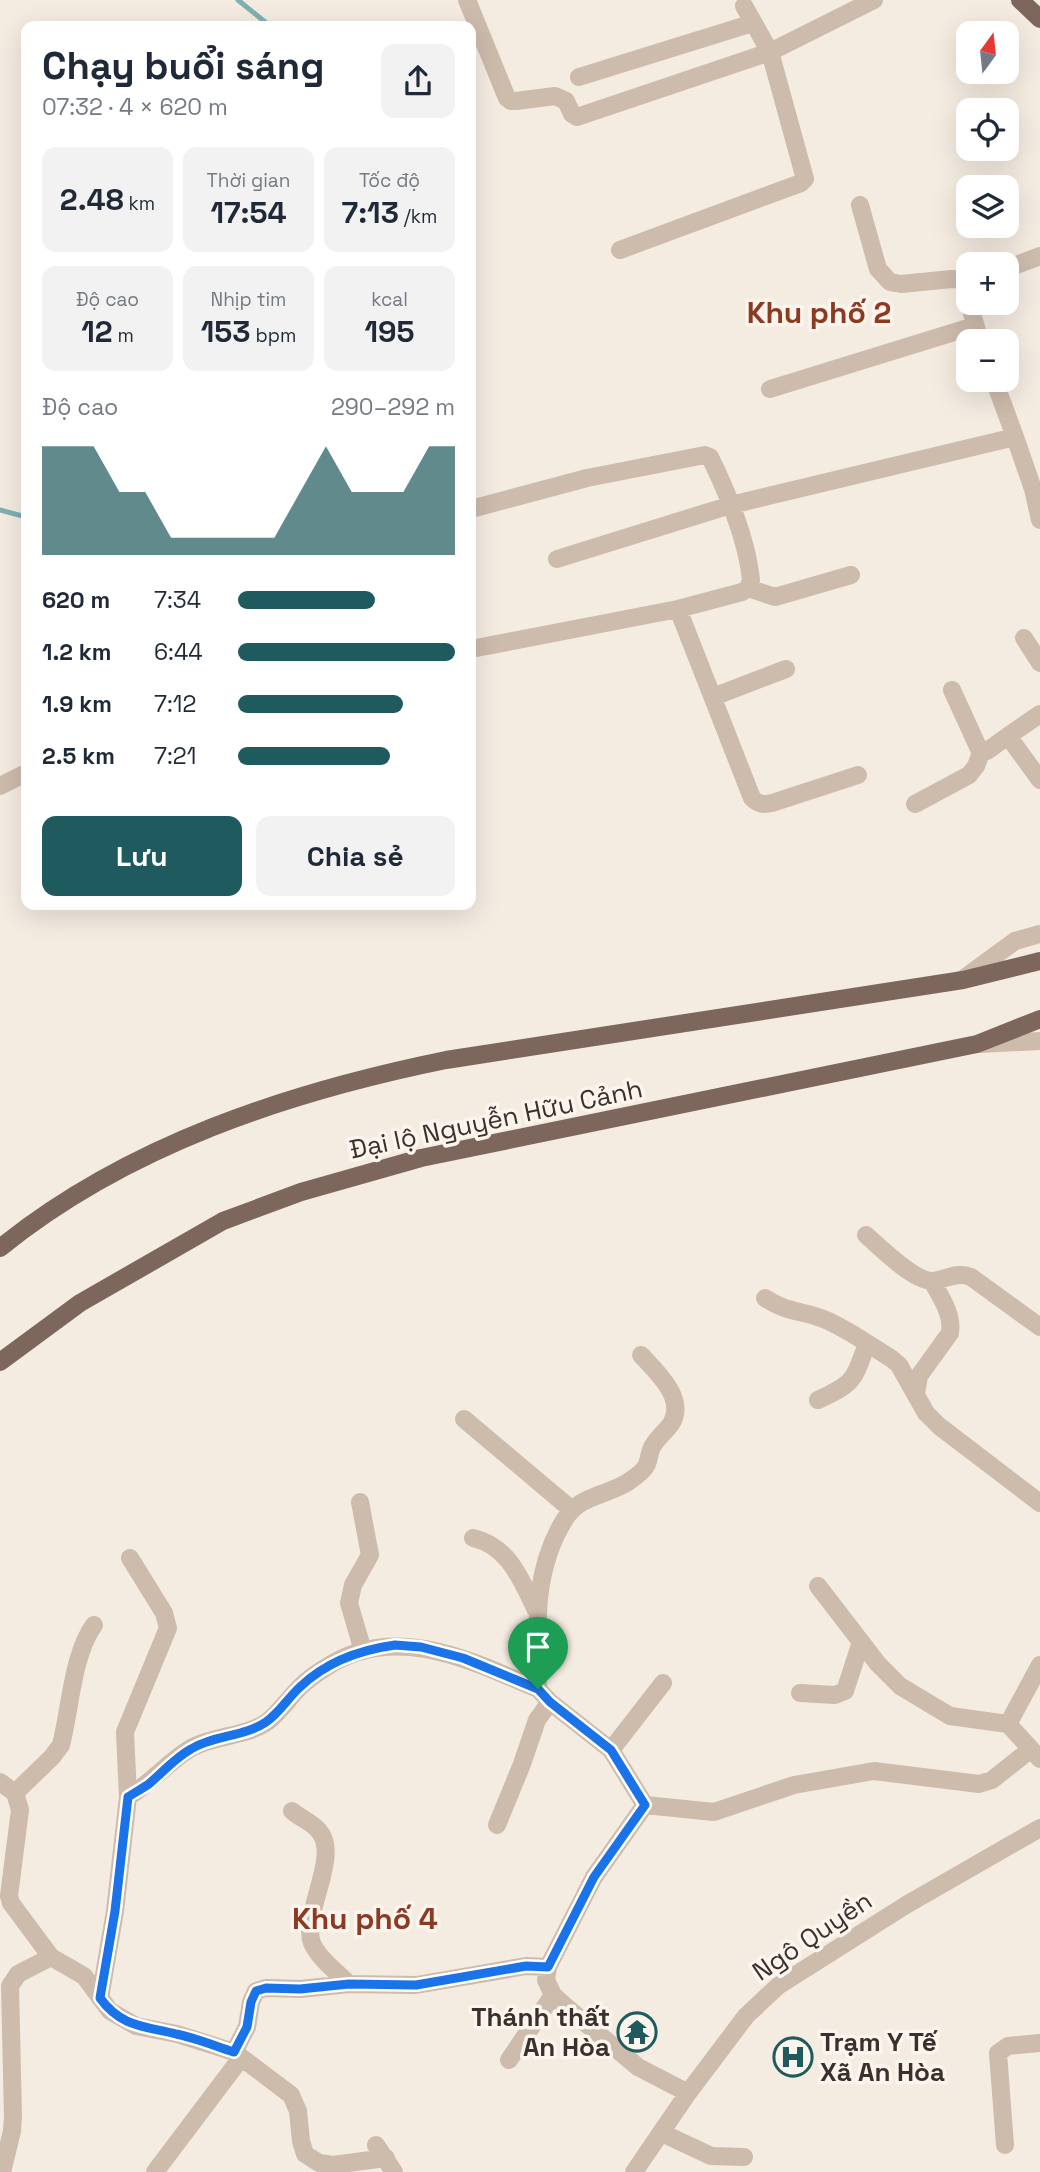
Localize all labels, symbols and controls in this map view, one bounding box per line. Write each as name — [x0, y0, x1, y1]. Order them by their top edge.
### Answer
north arrow — [956, 21, 1018, 84]
map controls — [956, 21, 1019, 392]
text: Chạy buổi sáng — [42, 42, 324, 90]
button: share — [381, 44, 455, 118]
text: 07:32 · 4 × 620 m — [42, 92, 228, 122]
button: locate — [956, 98, 1019, 161]
text: Thời gian — [207, 168, 290, 193]
text: Tốc độ — [359, 168, 420, 193]
button: layers — [956, 175, 1019, 238]
text: 2.48 — [60, 180, 124, 219]
text: km — [124, 191, 155, 216]
text: 17:54 — [210, 193, 287, 232]
text: 7:13 — [342, 193, 399, 232]
text: /km — [399, 204, 437, 229]
button: + — [956, 252, 1019, 315]
text: Độ cao — [76, 287, 139, 312]
text: Nhịp tim — [211, 287, 286, 312]
text: kcal — [371, 287, 408, 312]
district label: Khu phố 2 — [747, 293, 891, 332]
text: 12 — [81, 312, 113, 351]
text: 153 — [201, 312, 251, 351]
text: 195 — [364, 312, 415, 351]
text: m — [113, 323, 134, 348]
text: bpm — [251, 323, 296, 348]
button: − — [956, 329, 1019, 392]
text: Độ cao — [42, 392, 118, 422]
text: 290–292 m — [331, 392, 455, 422]
text: 620 m — [42, 585, 110, 615]
text: 7:34 — [154, 585, 201, 615]
text: 1.2 km — [42, 637, 111, 667]
text: 6:44 — [154, 637, 203, 667]
text: 1.9 km — [42, 689, 112, 719]
text: 7:12 — [154, 689, 196, 719]
text: 2.5 km — [42, 741, 115, 771]
text: 7:21 — [154, 741, 196, 771]
button: Lưu — [42, 816, 242, 896]
button: Chia sẻ — [256, 816, 455, 896]
street label: Đại lộ Nguyễn Hữu Cảnh — [346, 1071, 646, 1167]
pin — [508, 1617, 568, 1689]
icon: arrive — [519, 1628, 557, 1666]
street label: Ngô Quyền — [746, 1884, 878, 1988]
district label: Khu phố 4 — [292, 1899, 438, 1938]
place label: Thánh thất An Hòa — [471, 2000, 610, 2064]
temple icon: Thánh thất An Hòa — [616, 2011, 658, 2053]
place label: Trạm Y Tế Xã An Hòa — [820, 2025, 945, 2089]
hospital icon: Trạm Y Tế Xã An Hòa — [772, 2036, 814, 2078]

